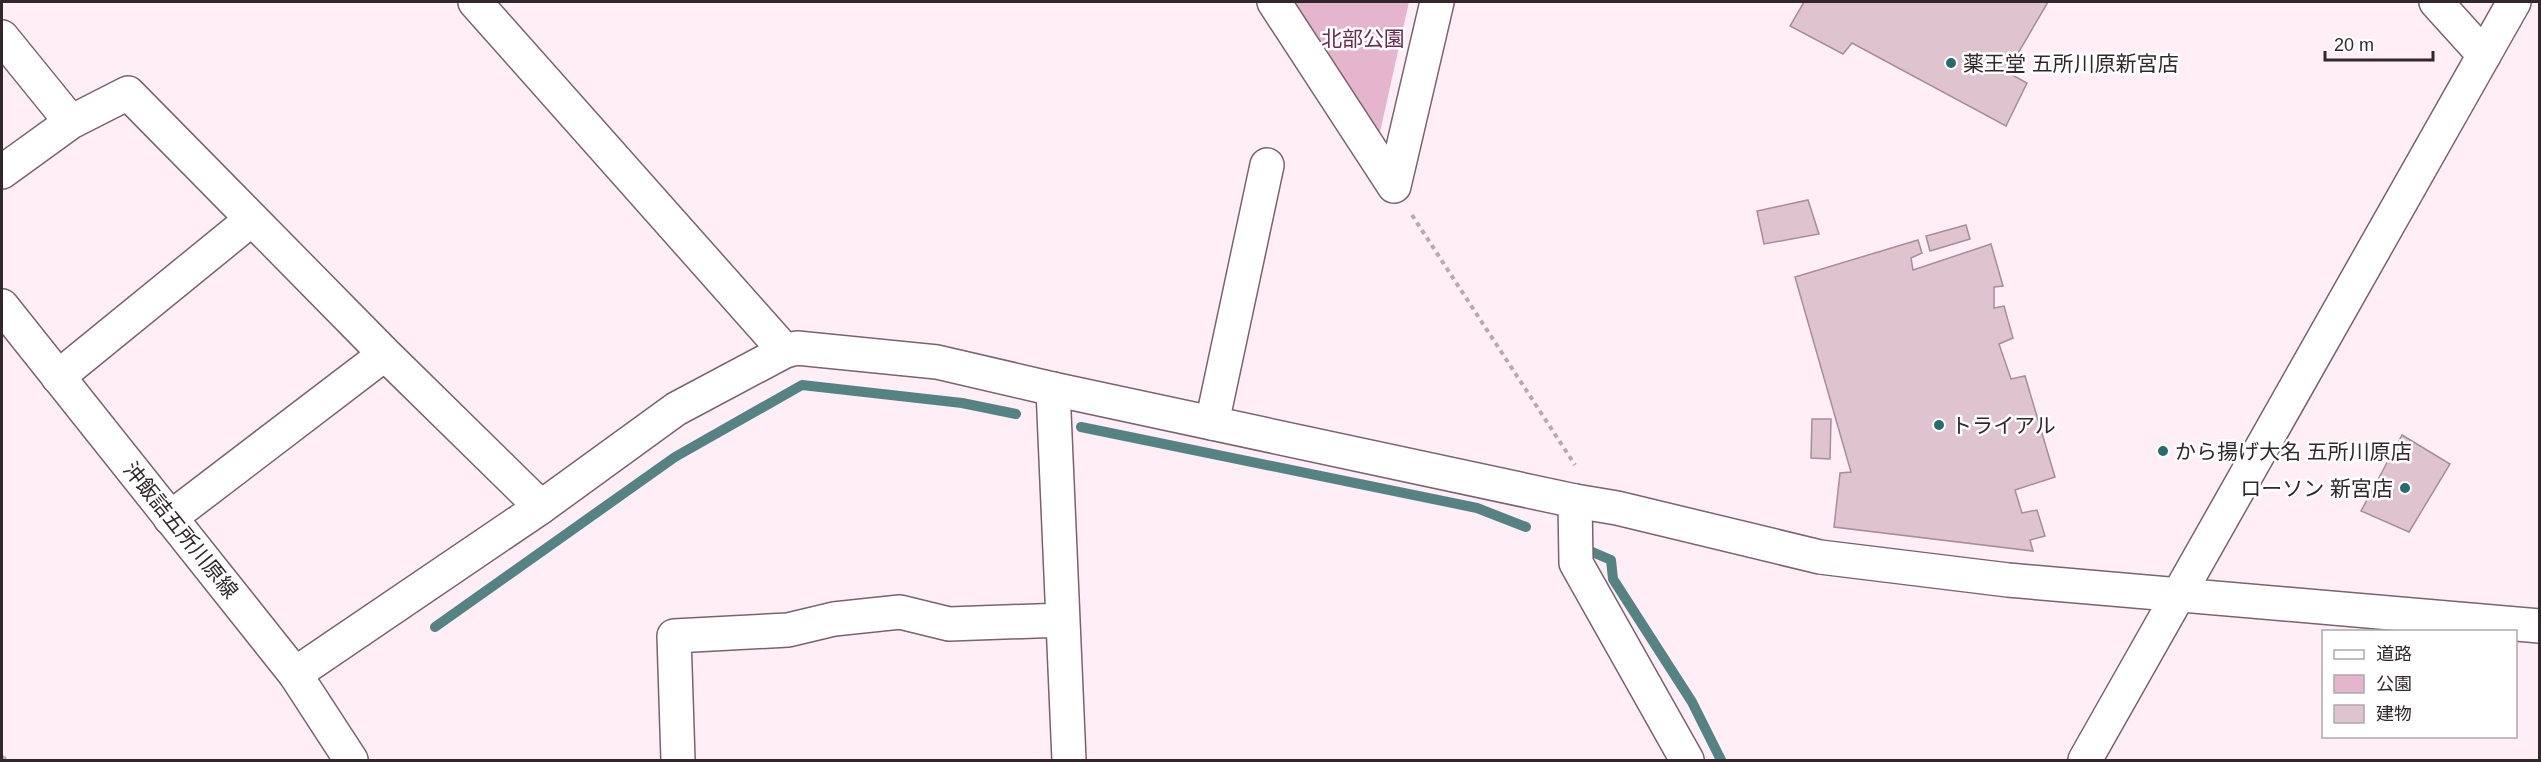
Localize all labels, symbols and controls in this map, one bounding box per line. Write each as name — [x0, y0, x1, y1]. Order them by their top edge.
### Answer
scale bar — [2325, 24, 2433, 62]
park label: 北部公園 — [1321, 27, 1405, 50]
text: 20 m — [2334, 35, 2374, 55]
place label: 薬王堂 五所川原新宮店 — [1963, 52, 2179, 75]
marker: 薬王堂 五所川原新宮店 — [1944, 56, 1958, 70]
place label: トライアル — [1951, 414, 2056, 437]
marker: トライアル — [1932, 418, 1946, 432]
place label: から揚げ大名 五所川原店 — [2175, 440, 2412, 463]
marker: から揚げ大名 五所川原店 — [2156, 444, 2170, 458]
street label: 沖飯詰五所川原線 — [119, 457, 243, 603]
place label: ローソン 新宮店 — [2240, 477, 2393, 500]
marker: ローソン 新宮店 — [2398, 481, 2412, 495]
legend — [2322, 630, 2517, 738]
text: 道路 — [2376, 644, 2412, 664]
text: 公園 — [2376, 674, 2412, 694]
text: 建物 — [2376, 704, 2412, 724]

